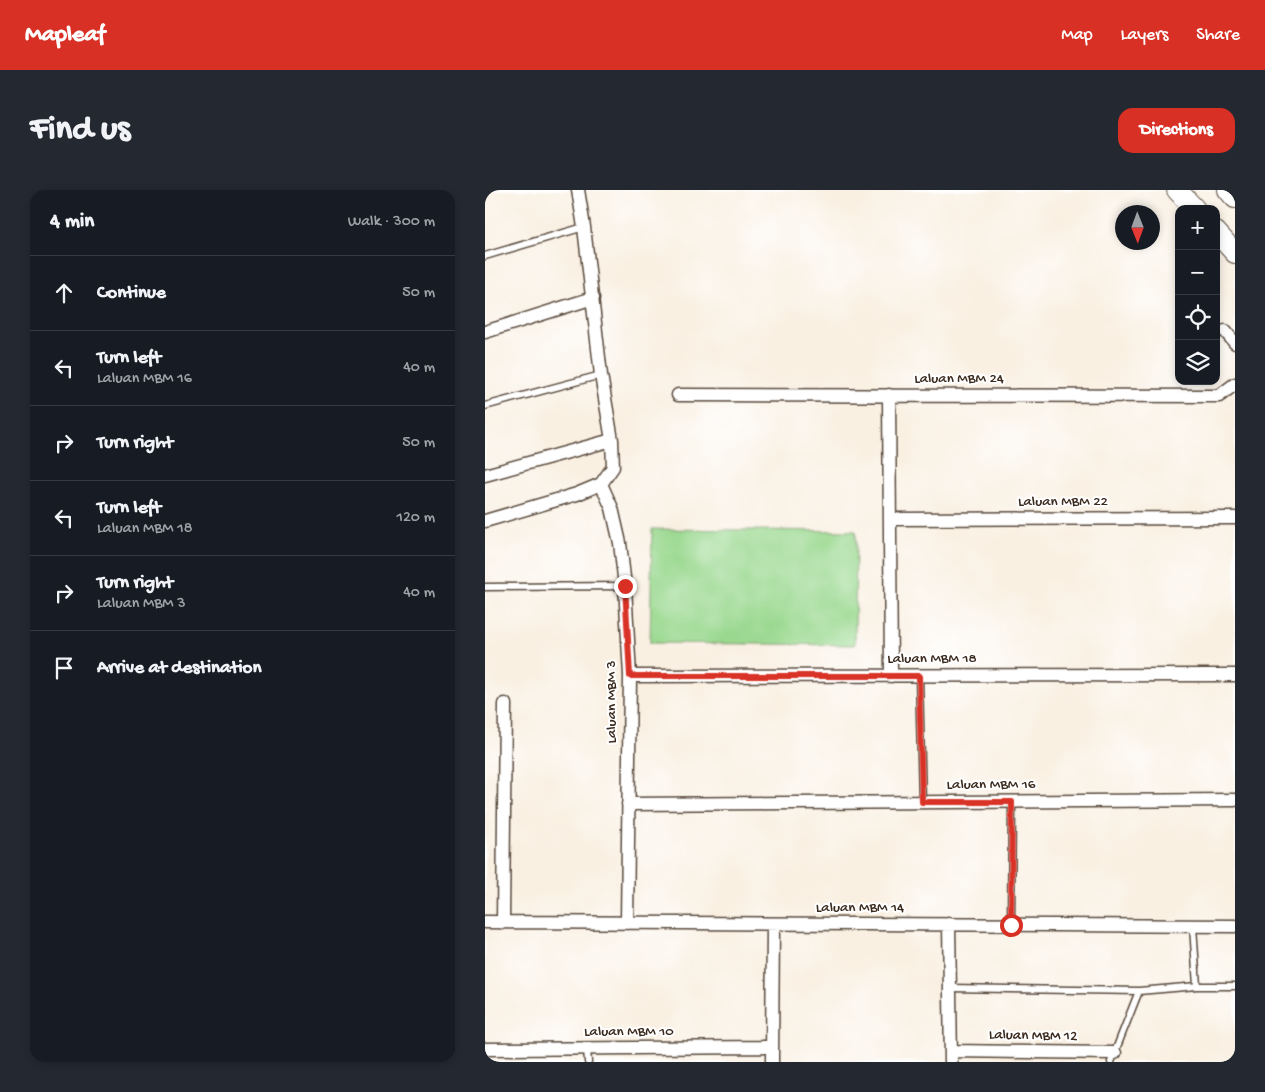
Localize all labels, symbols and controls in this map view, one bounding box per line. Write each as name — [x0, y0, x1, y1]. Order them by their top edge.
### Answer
text: Mapleaf — [25, 21, 105, 50]
text: Map — [1061, 25, 1093, 46]
text: Layers — [1121, 25, 1168, 46]
text: Share — [1196, 25, 1240, 46]
button: Directions — [1118, 108, 1235, 153]
text: Find us — [30, 110, 130, 151]
north arrow — [1115, 205, 1160, 250]
map controls — [1175, 205, 1220, 385]
button: + — [1175, 205, 1220, 250]
text: 4 min — [50, 210, 94, 235]
text: Walk · 300 m — [348, 213, 435, 232]
button: − — [1175, 250, 1220, 295]
icon: ahead — [50, 279, 78, 307]
text: Continue — [97, 282, 166, 305]
text: 50 m — [402, 284, 435, 303]
button: locate — [1175, 295, 1220, 340]
button: layers — [1175, 340, 1220, 385]
text: Turn left — [97, 347, 161, 370]
icon: left — [50, 354, 78, 382]
text: 40 m — [403, 359, 435, 378]
text: Laluan MBM 16 — [97, 370, 192, 389]
street label: Laluan MBM 24 — [914, 370, 1004, 388]
icon: right — [50, 429, 78, 457]
text: Turn right — [97, 432, 173, 455]
text: 50 m — [402, 434, 435, 453]
street label: Laluan MBM 22 — [1018, 493, 1108, 511]
text: Turn left — [97, 497, 161, 520]
icon: left — [50, 504, 78, 532]
text: 120 m — [396, 509, 435, 528]
text: Laluan MBM 18 — [97, 520, 192, 539]
text: Turn right — [97, 572, 173, 595]
route end — [614, 575, 637, 598]
icon: right — [50, 579, 78, 607]
text: 40 m — [403, 584, 435, 603]
text: Laluan MBM 3 — [97, 595, 186, 614]
street label: Laluan MBM 18 — [887, 650, 977, 668]
icon: arrive — [50, 654, 78, 682]
text: Arrive at destination — [97, 657, 261, 680]
street label: Laluan MBM 3 — [603, 660, 621, 744]
street label: Laluan MBM 16 — [947, 776, 1036, 794]
street label: Laluan MBM 14 — [816, 899, 904, 917]
route start — [1000, 914, 1023, 937]
street label: Laluan MBM 10 — [584, 1023, 674, 1041]
street label: Laluan MBM 12 — [989, 1026, 1077, 1046]

